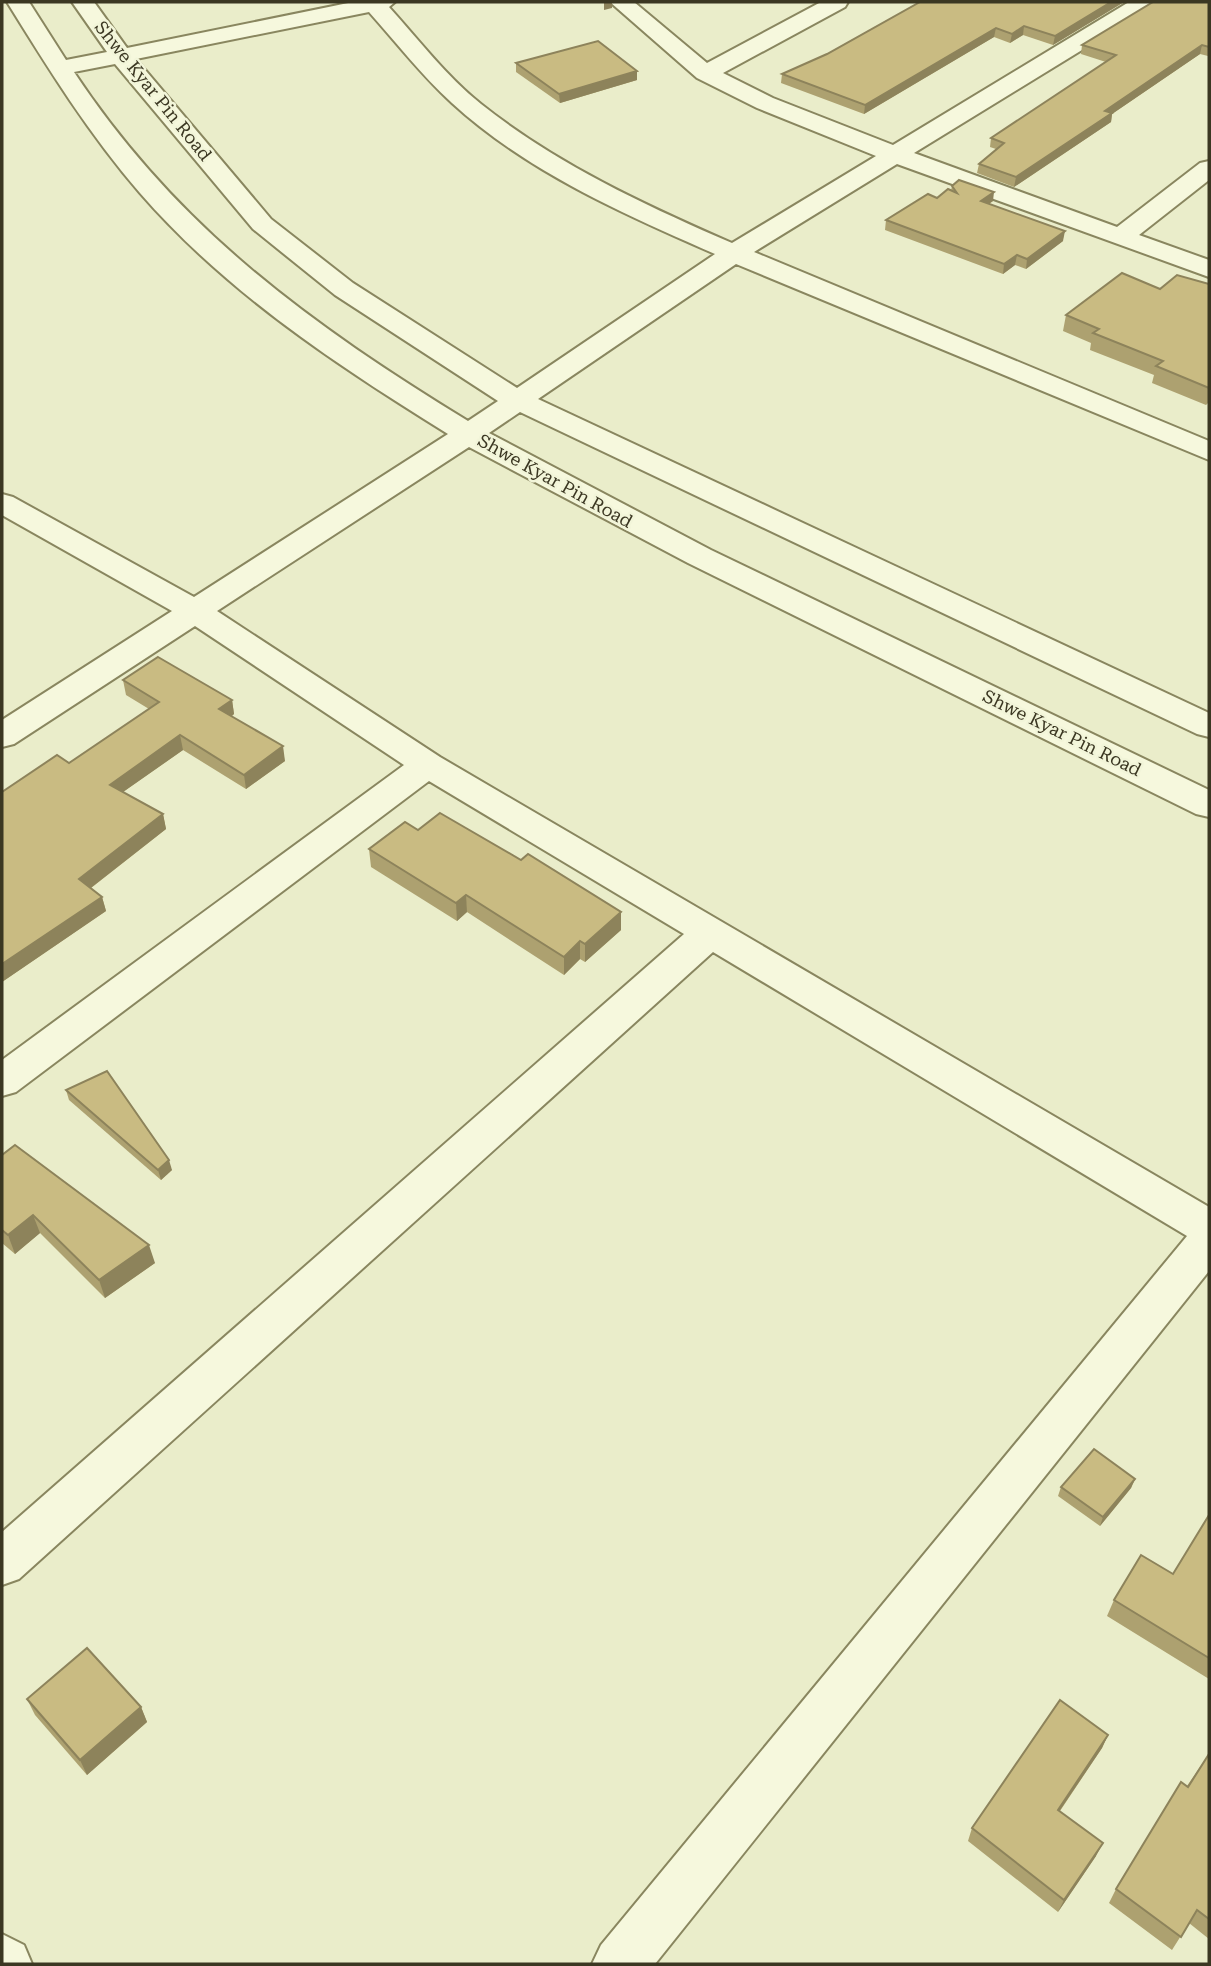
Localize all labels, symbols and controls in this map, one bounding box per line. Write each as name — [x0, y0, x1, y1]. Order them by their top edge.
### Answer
street label: Shwe Kyar Pin Road — [91, 17, 216, 165]
street label: Shwe Kyar Pin Road — [474, 429, 637, 532]
street label: Shwe Kyar Pin Road — [980, 685, 1145, 780]

